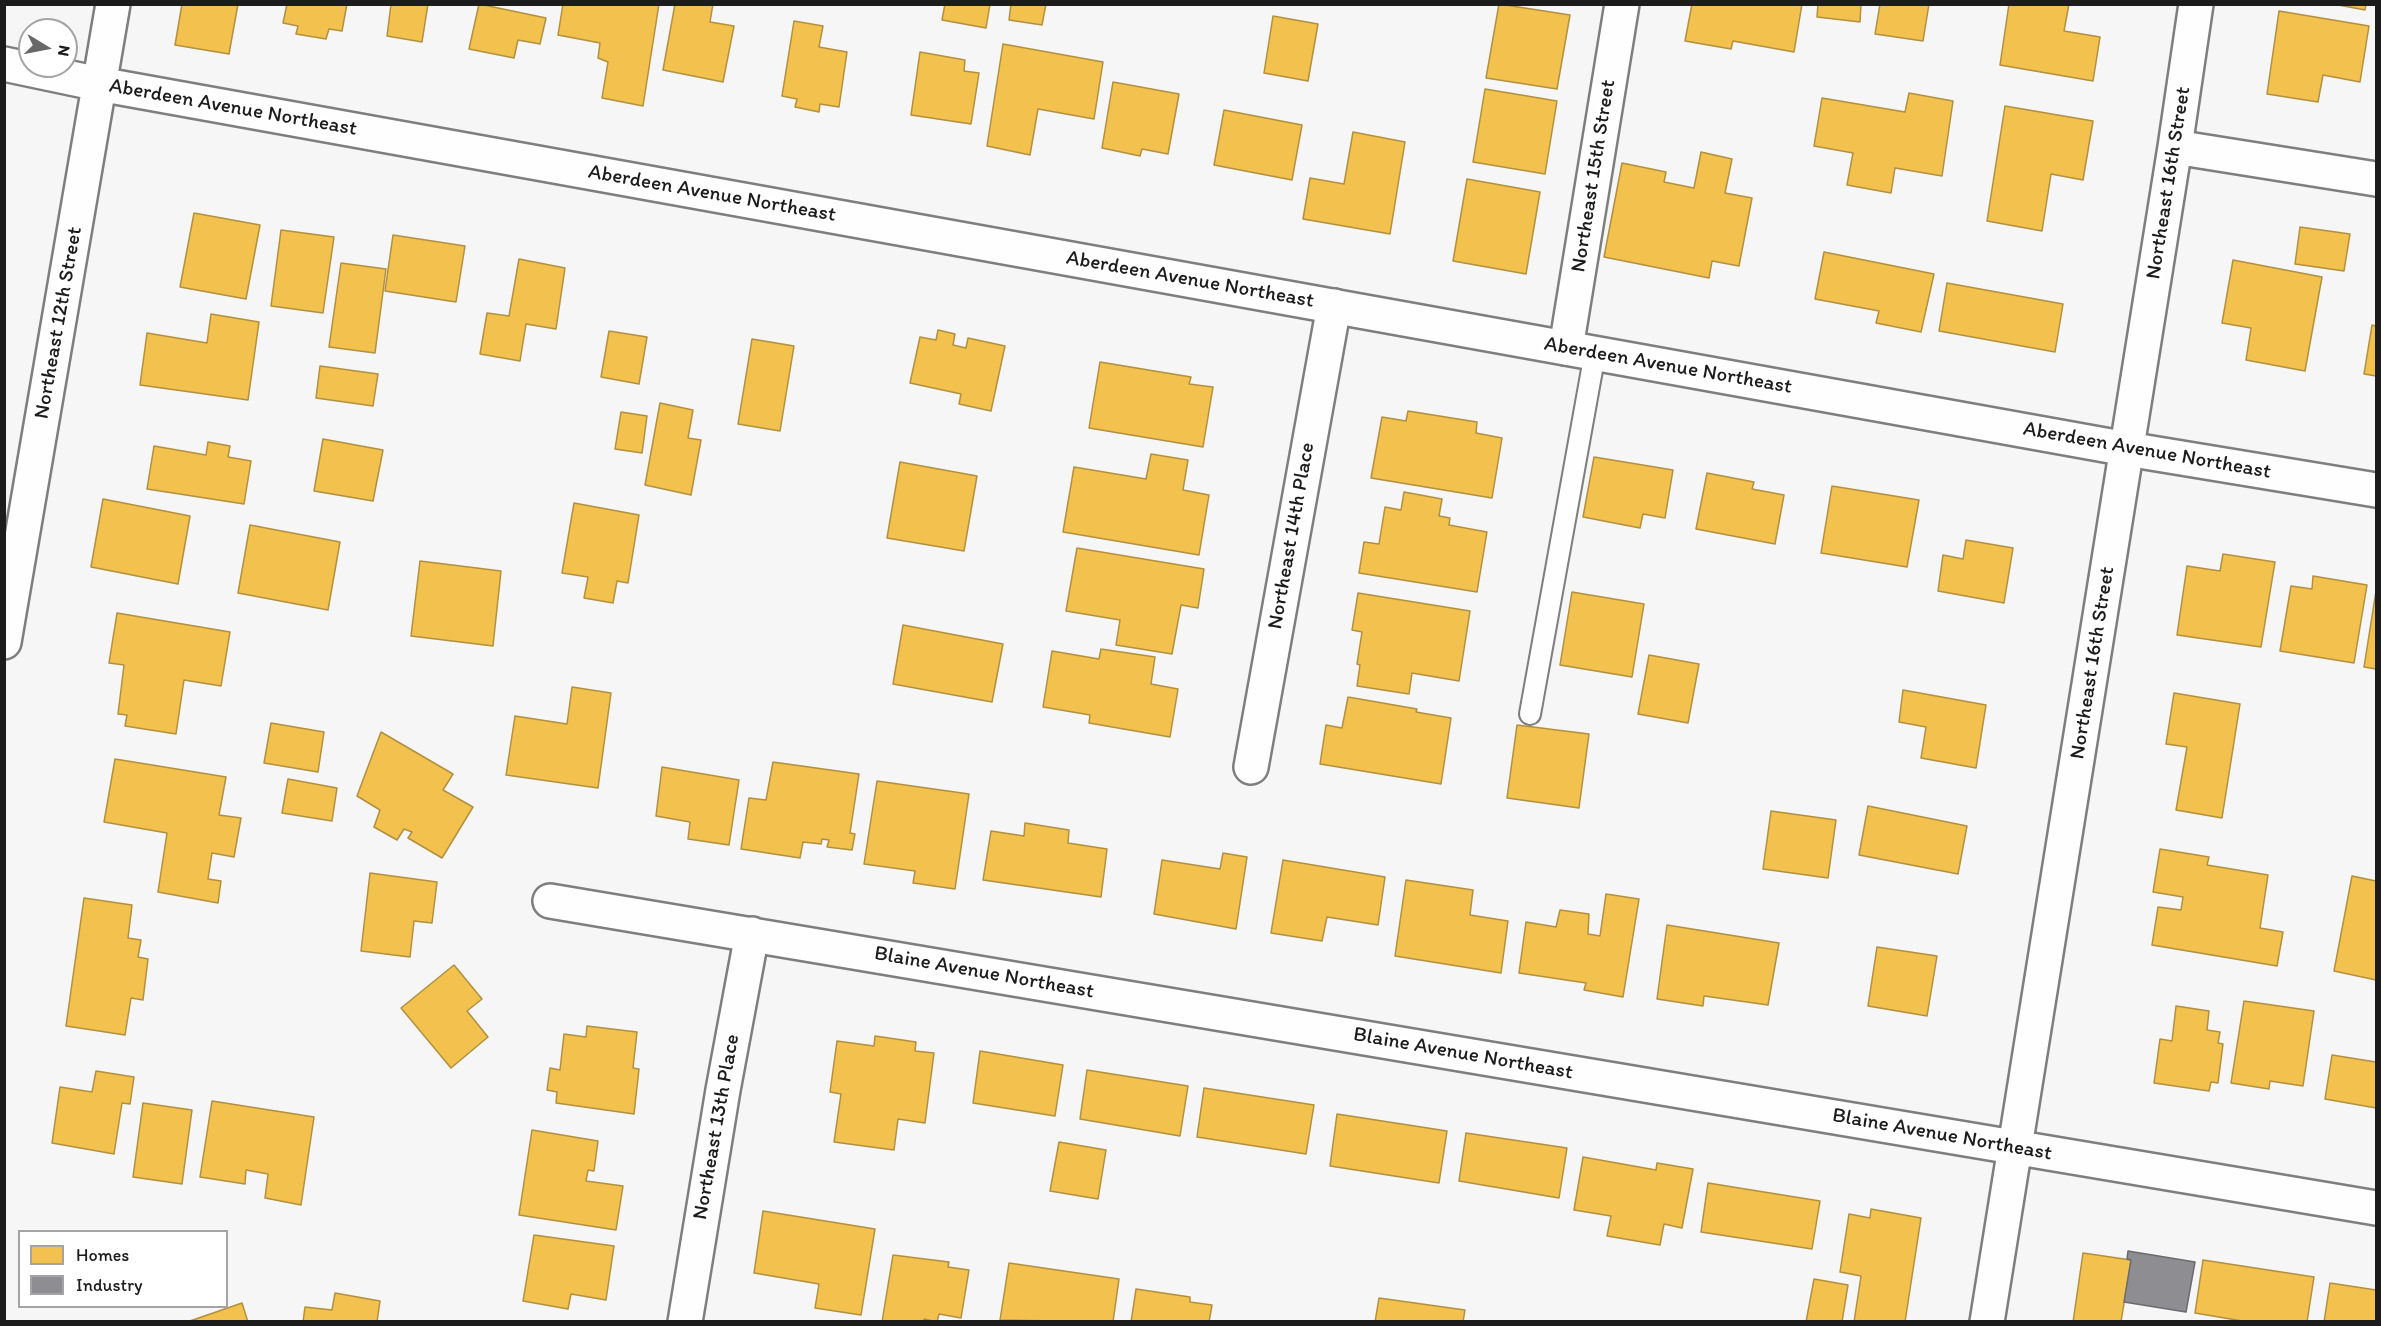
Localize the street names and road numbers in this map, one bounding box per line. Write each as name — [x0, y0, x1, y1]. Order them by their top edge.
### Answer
street label: Aberdeen Avenue Northeast — [107, 74, 359, 142]
street label: Northeast 15th Street — [1566, 78, 1622, 274]
street label: Northeast 16th Street — [2141, 85, 2197, 281]
street label: Aberdeen Avenue Northeast — [586, 160, 838, 228]
street label: Northeast 12th Street — [30, 225, 88, 421]
street label: Aberdeen Avenue Northeast — [1064, 246, 1316, 314]
street label: Aberdeen Avenue Northeast — [1542, 332, 1794, 400]
street label: Aberdeen Avenue Northeast — [2021, 417, 2273, 485]
street label: Northeast 14th Place — [1263, 441, 1321, 631]
street label: Northeast 16th Street — [2065, 565, 2121, 761]
street label: Blaine Avenue Northeast — [872, 941, 1096, 1005]
street label: Blaine Avenue Northeast — [1351, 1022, 1575, 1086]
street label: Northeast 13th Place — [688, 1032, 746, 1222]
street label: Blaine Avenue Northeast — [1830, 1103, 2054, 1167]

